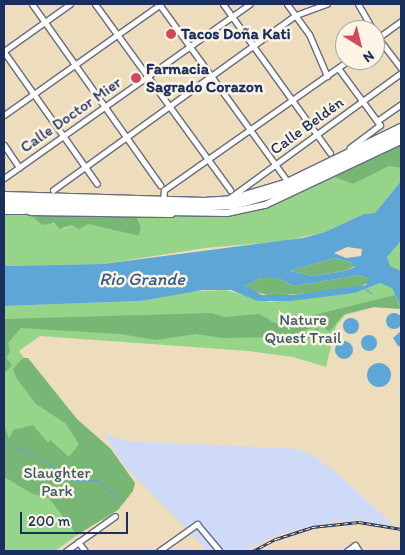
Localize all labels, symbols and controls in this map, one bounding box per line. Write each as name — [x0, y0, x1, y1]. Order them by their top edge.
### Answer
north arrow — [335, 20, 385, 70]
place label: Tacos Doña Kati — [181, 24, 291, 44]
marker: Tacos Doña Kati — [165, 28, 177, 40]
text: N — [360, 47, 377, 66]
place label: Farmacia Sagrado Corazon — [146, 59, 263, 97]
marker: Farmacia Sagrado Corazon — [130, 72, 142, 84]
street label: Calle Doctor Mier — [16, 73, 126, 157]
street label: Calle Beldén — [266, 93, 348, 159]
water label: Rio Grande — [99, 268, 185, 290]
park label: Nature Quest Trail — [265, 310, 341, 348]
park label: Slaughter Park — [24, 463, 90, 501]
scale bar — [22, 502, 130, 534]
text: 200 m — [28, 512, 70, 530]

